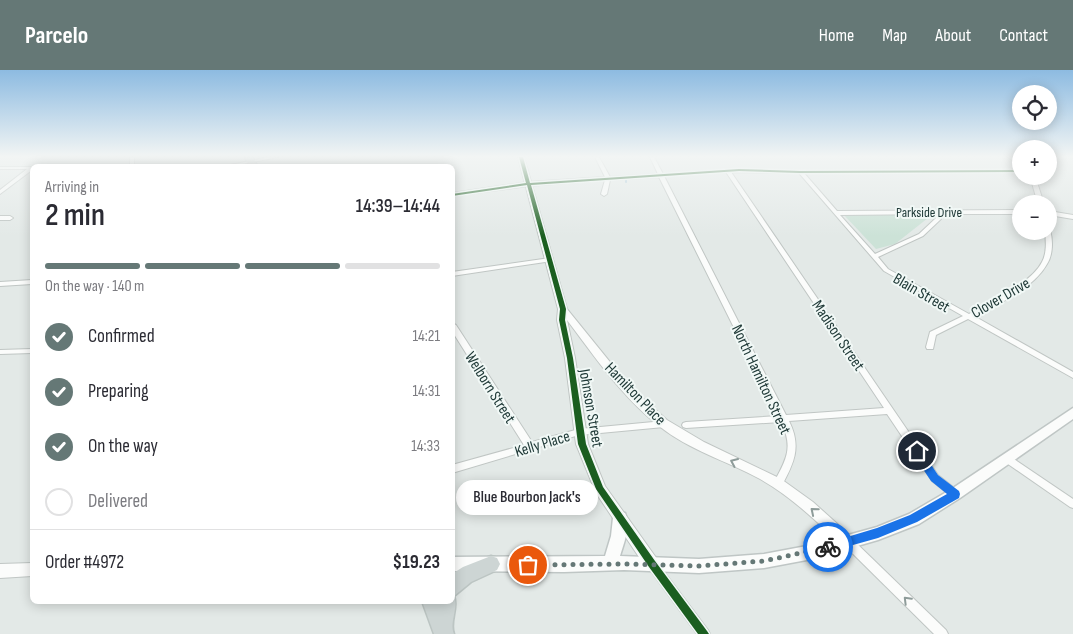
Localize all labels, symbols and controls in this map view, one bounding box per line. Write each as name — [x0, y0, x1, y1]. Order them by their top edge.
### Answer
text: Parcelo — [25, 21, 88, 50]
text: Home — [819, 25, 854, 46]
text: Map — [882, 25, 907, 46]
text: About — [935, 25, 971, 46]
text: Contact — [999, 25, 1048, 46]
map controls — [1012, 85, 1057, 240]
button: locate — [1012, 85, 1057, 130]
button: + — [1012, 140, 1057, 185]
text: Arriving in — [45, 178, 99, 197]
text: 14:39–14:44 — [356, 195, 440, 218]
button: − — [1012, 195, 1057, 240]
text: 2 min — [45, 196, 105, 235]
street label: Parkside Drive — [896, 204, 962, 221]
street label: Blain Street — [889, 269, 953, 317]
street label: Clover Drive — [968, 274, 1034, 323]
text: On the way · 140 m — [45, 277, 144, 296]
street label: Madison Street — [807, 297, 868, 375]
street label: North Hamilton Street — [727, 322, 794, 438]
icon: check — [45, 323, 73, 351]
text: Confirmed — [88, 325, 155, 348]
text: 14:21 — [412, 327, 440, 346]
street label: Welborn Street — [460, 349, 519, 427]
street label: Hamilton Place — [600, 359, 670, 429]
street label: Johnson Street — [574, 367, 607, 449]
icon: check — [45, 378, 73, 406]
text: Preparing — [88, 380, 149, 403]
text: 14:31 — [412, 382, 440, 401]
street label: Kelly Place — [513, 427, 572, 462]
pin — [896, 430, 938, 472]
icon: check — [45, 433, 73, 461]
text: On the way — [88, 435, 158, 458]
text: 14:33 — [411, 437, 440, 456]
icon: home — [903, 437, 931, 465]
one-way arrow — [730, 458, 739, 468]
callout: Blue Bourbon Jack's — [457, 480, 599, 515]
text: Blue Bourbon Jack's — [473, 488, 581, 507]
text: Delivered — [88, 490, 148, 513]
one-way arrow — [811, 508, 820, 517]
courier — [803, 522, 853, 572]
icon: bike — [814, 533, 842, 561]
pin — [507, 544, 549, 586]
text: Order #4972 — [45, 551, 124, 574]
text: $19.23 — [393, 551, 440, 574]
icon: bag — [514, 551, 542, 579]
one-way arrow — [903, 597, 912, 606]

